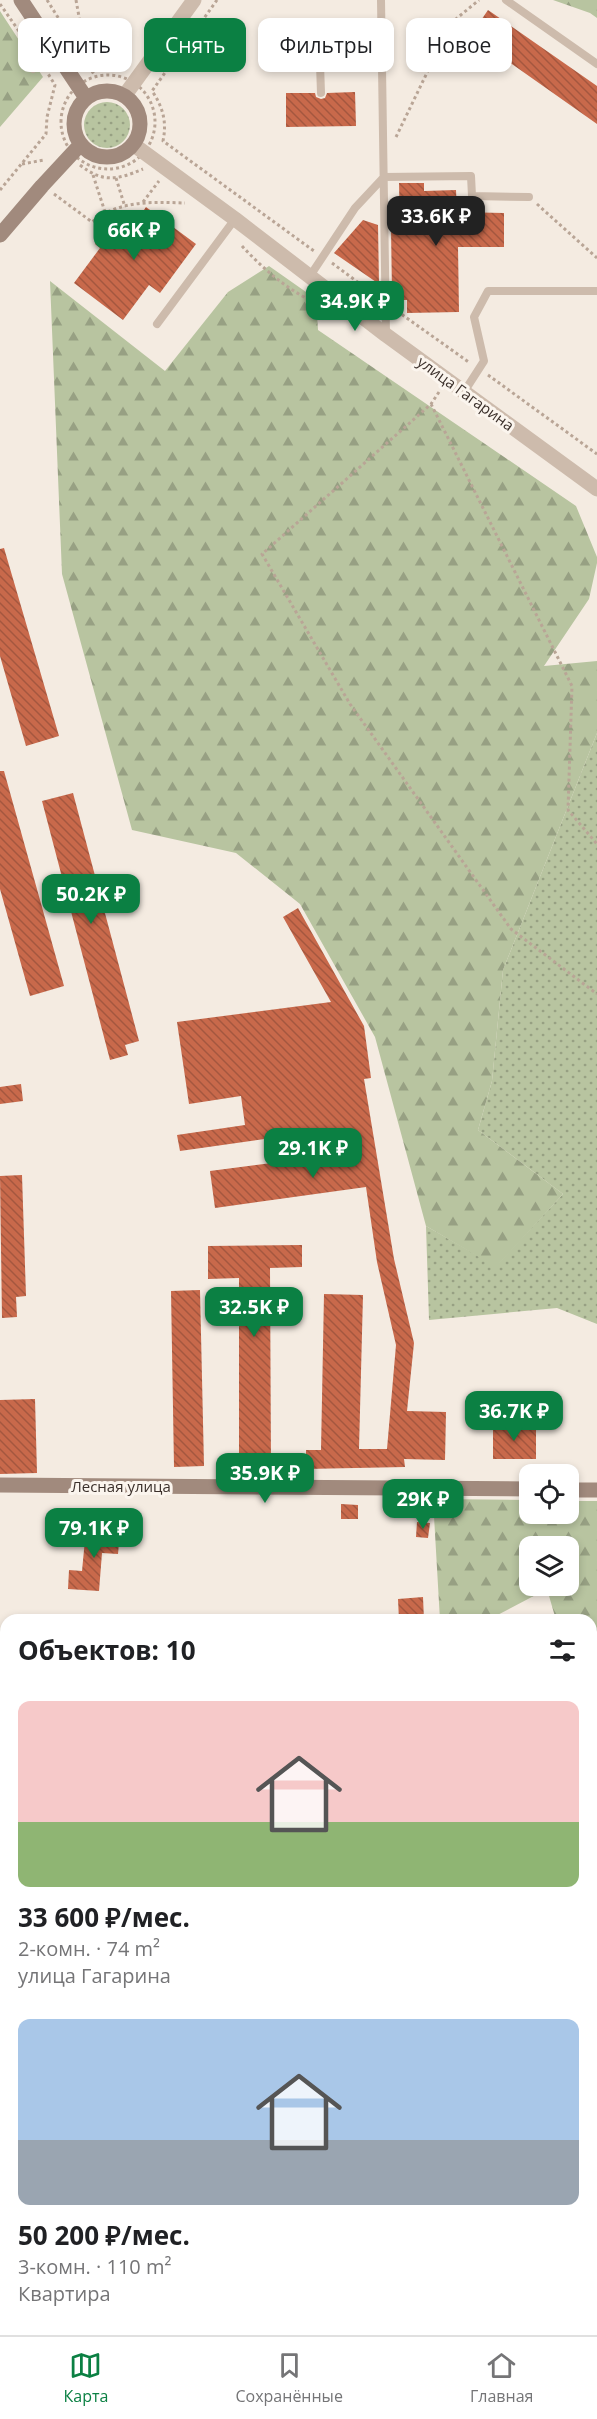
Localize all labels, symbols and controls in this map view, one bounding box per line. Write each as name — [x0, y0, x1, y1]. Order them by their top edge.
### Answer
chip: Купить — [18, 18, 132, 72]
chip: Снять — [144, 18, 246, 72]
chip: Фильтры — [258, 18, 394, 72]
chip: Новое — [406, 18, 512, 72]
pin: 33.6K ₽ — [381, 196, 491, 247]
text: 33.6K ₽ — [401, 202, 471, 229]
pin: 66K ₽ — [92, 210, 176, 261]
text: 66K ₽ — [108, 216, 161, 243]
pin: 34.9K ₽ — [300, 281, 410, 332]
text: 34.9K ₽ — [320, 287, 390, 314]
street label: улица Гагарина — [414, 351, 518, 435]
pin: 50.2K ₽ — [36, 874, 146, 925]
text: 50.2K ₽ — [56, 880, 126, 907]
pin: 29.1K ₽ — [258, 1128, 368, 1179]
text: 29.1K ₽ — [278, 1134, 348, 1161]
pin: 32.5K ₽ — [199, 1287, 309, 1338]
text: 32.5K ₽ — [219, 1293, 289, 1320]
pin: 36.7K ₽ — [459, 1391, 569, 1442]
text: 36.7K ₽ — [479, 1397, 549, 1424]
pin: 35.9K ₽ — [210, 1453, 320, 1504]
text: 35.9K ₽ — [230, 1459, 300, 1486]
map controls — [519, 1464, 579, 1596]
button: locate — [519, 1464, 579, 1524]
street label: Лесная улица — [71, 1476, 171, 1496]
pin: 29K ₽ — [381, 1479, 465, 1530]
text: 29K ₽ — [397, 1485, 450, 1512]
pin: 79.1K ₽ — [39, 1508, 149, 1559]
text: 79.1K ₽ — [59, 1514, 129, 1541]
button: layers — [519, 1536, 579, 1596]
text: Объектов: 10 — [18, 1632, 196, 1668]
icon: filters — [546, 1634, 579, 1667]
icon: home — [245, 1740, 353, 1848]
text: 33 600 ₽/мес. — [18, 1899, 190, 1935]
text: 2-комн. · 74 m² — [18, 1935, 160, 1962]
text: улица Гагарина — [18, 1962, 171, 1989]
icon: home — [245, 2058, 353, 2166]
text: 50 200 ₽/мес. — [18, 2217, 190, 2253]
text: 3-комн. · 110 m² — [18, 2253, 171, 2280]
text: Квартира — [18, 2280, 111, 2307]
tab: Карта — [64, 2349, 108, 2407]
tab: Сохранённые — [236, 2349, 343, 2407]
tab: Главная — [470, 2349, 533, 2407]

